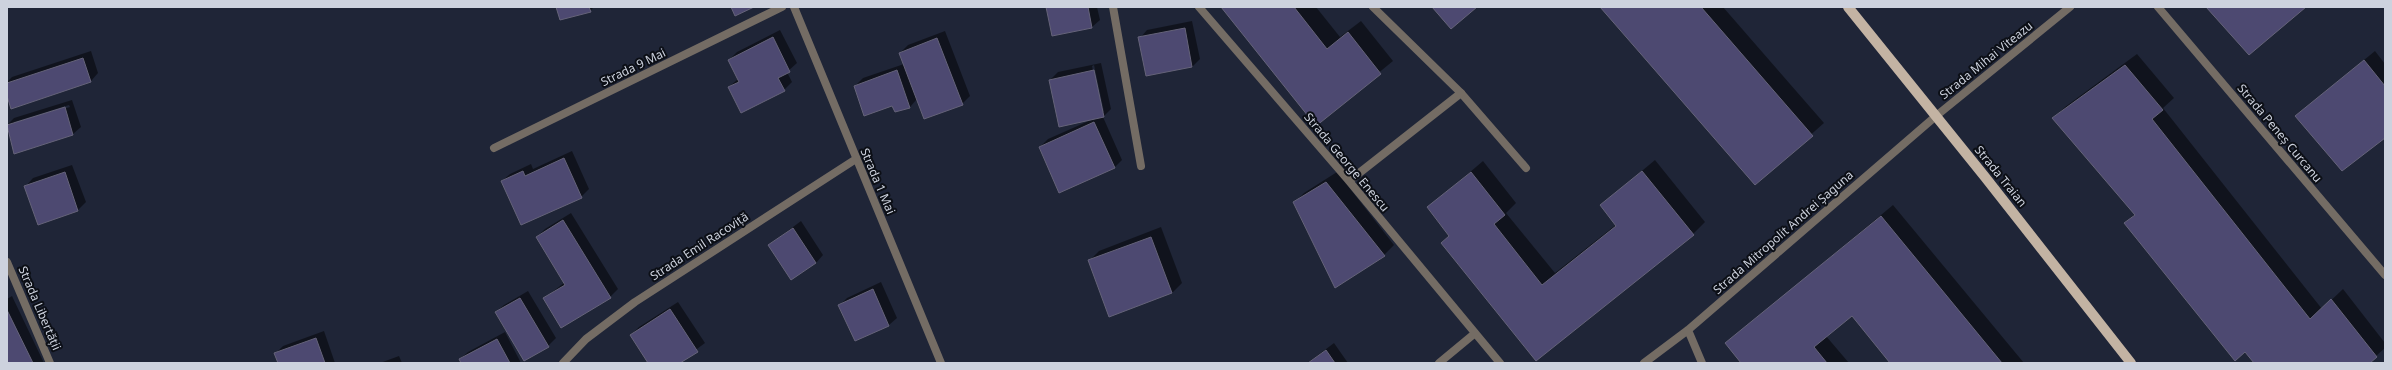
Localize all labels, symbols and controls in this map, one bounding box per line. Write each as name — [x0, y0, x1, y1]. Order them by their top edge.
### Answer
street label: Strada Mihai Viteazu — [1936, 17, 2036, 103]
street label: Strada 9 Mai — [598, 44, 668, 90]
street label: Strada Peneș Curcanu — [2234, 80, 2326, 186]
street label: Strada George Enescu — [1301, 109, 1393, 215]
street label: Strada Traian — [1971, 142, 2031, 210]
street label: Strada 1 Mai — [856, 145, 900, 217]
street label: Strada Mitropolit Andrei Șaguna — [1709, 166, 1857, 298]
street label: Strada Emil Racoviță — [647, 208, 751, 284]
street label: Strada Libertății — [15, 263, 65, 353]

